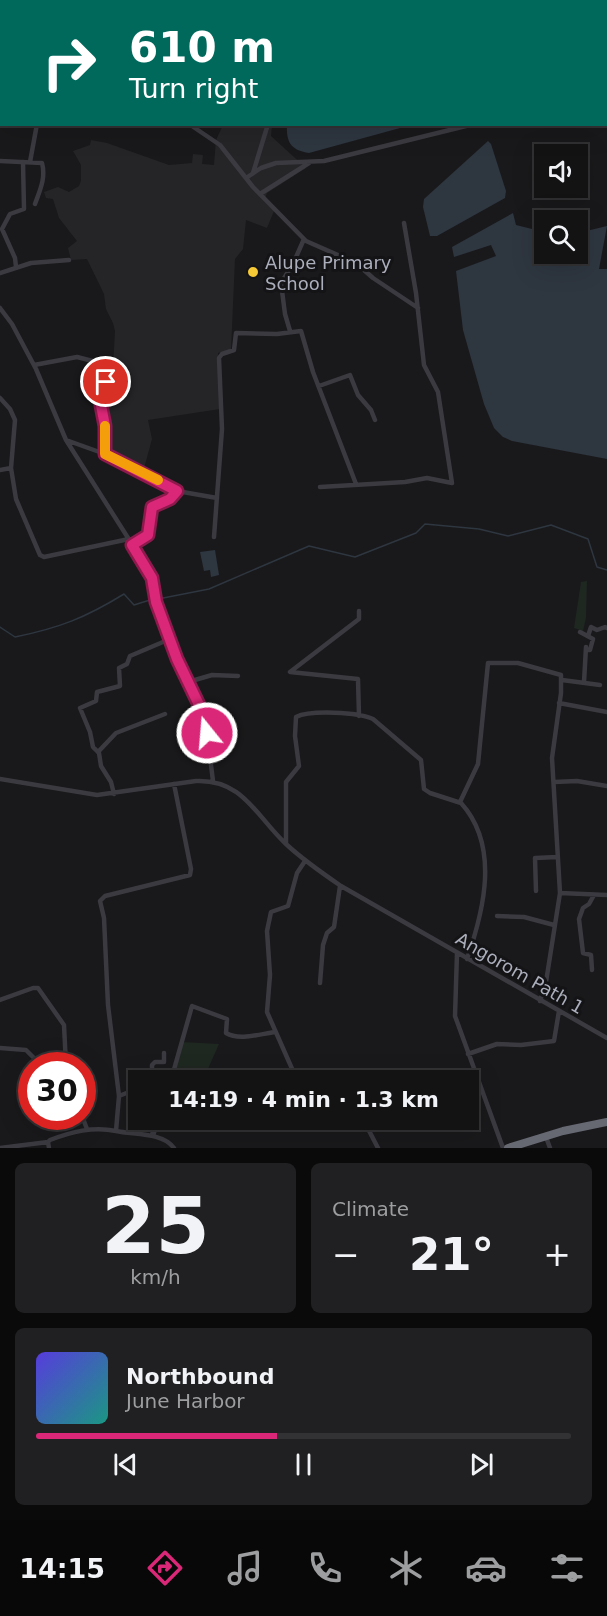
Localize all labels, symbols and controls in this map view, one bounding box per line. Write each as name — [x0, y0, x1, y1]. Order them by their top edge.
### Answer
text: 610 m — [129, 23, 275, 72]
icon: right — [30, 24, 108, 102]
text: Turn right — [129, 73, 258, 104]
map controls — [534, 144, 588, 264]
button: sound — [534, 144, 588, 198]
button: search — [534, 210, 588, 264]
place label: Alupe Primary School — [265, 252, 392, 294]
marker: Alupe Primary School — [246, 265, 260, 279]
pin — [80, 356, 131, 407]
icon: arrive — [89, 365, 122, 398]
position arrow — [175, 701, 239, 765]
street label: Angorom Path 1 — [452, 928, 588, 1018]
speed limit sign: 30 — [18, 1052, 96, 1130]
text: 14:19 · 4 min · 1.3 km — [168, 1087, 439, 1112]
text: 25 — [101, 1181, 210, 1271]
text: Climate — [332, 1197, 409, 1221]
text: 21° — [409, 1228, 494, 1281]
text: − — [332, 1235, 360, 1274]
text: + — [543, 1235, 571, 1274]
text: km/h — [130, 1265, 181, 1289]
text: Northbound — [126, 1364, 275, 1389]
text: June Harbor — [126, 1389, 245, 1413]
icon: previous — [109, 1448, 142, 1481]
icon: pause — [287, 1448, 320, 1481]
icon: next — [465, 1448, 498, 1481]
icon: directions — [144, 1547, 186, 1589]
icon: music — [224, 1547, 266, 1589]
icon: phone — [304, 1547, 346, 1589]
icon: climate — [385, 1547, 427, 1589]
icon: car — [465, 1547, 507, 1589]
icon: filters — [546, 1547, 588, 1589]
text: 14:15 — [19, 1553, 105, 1584]

